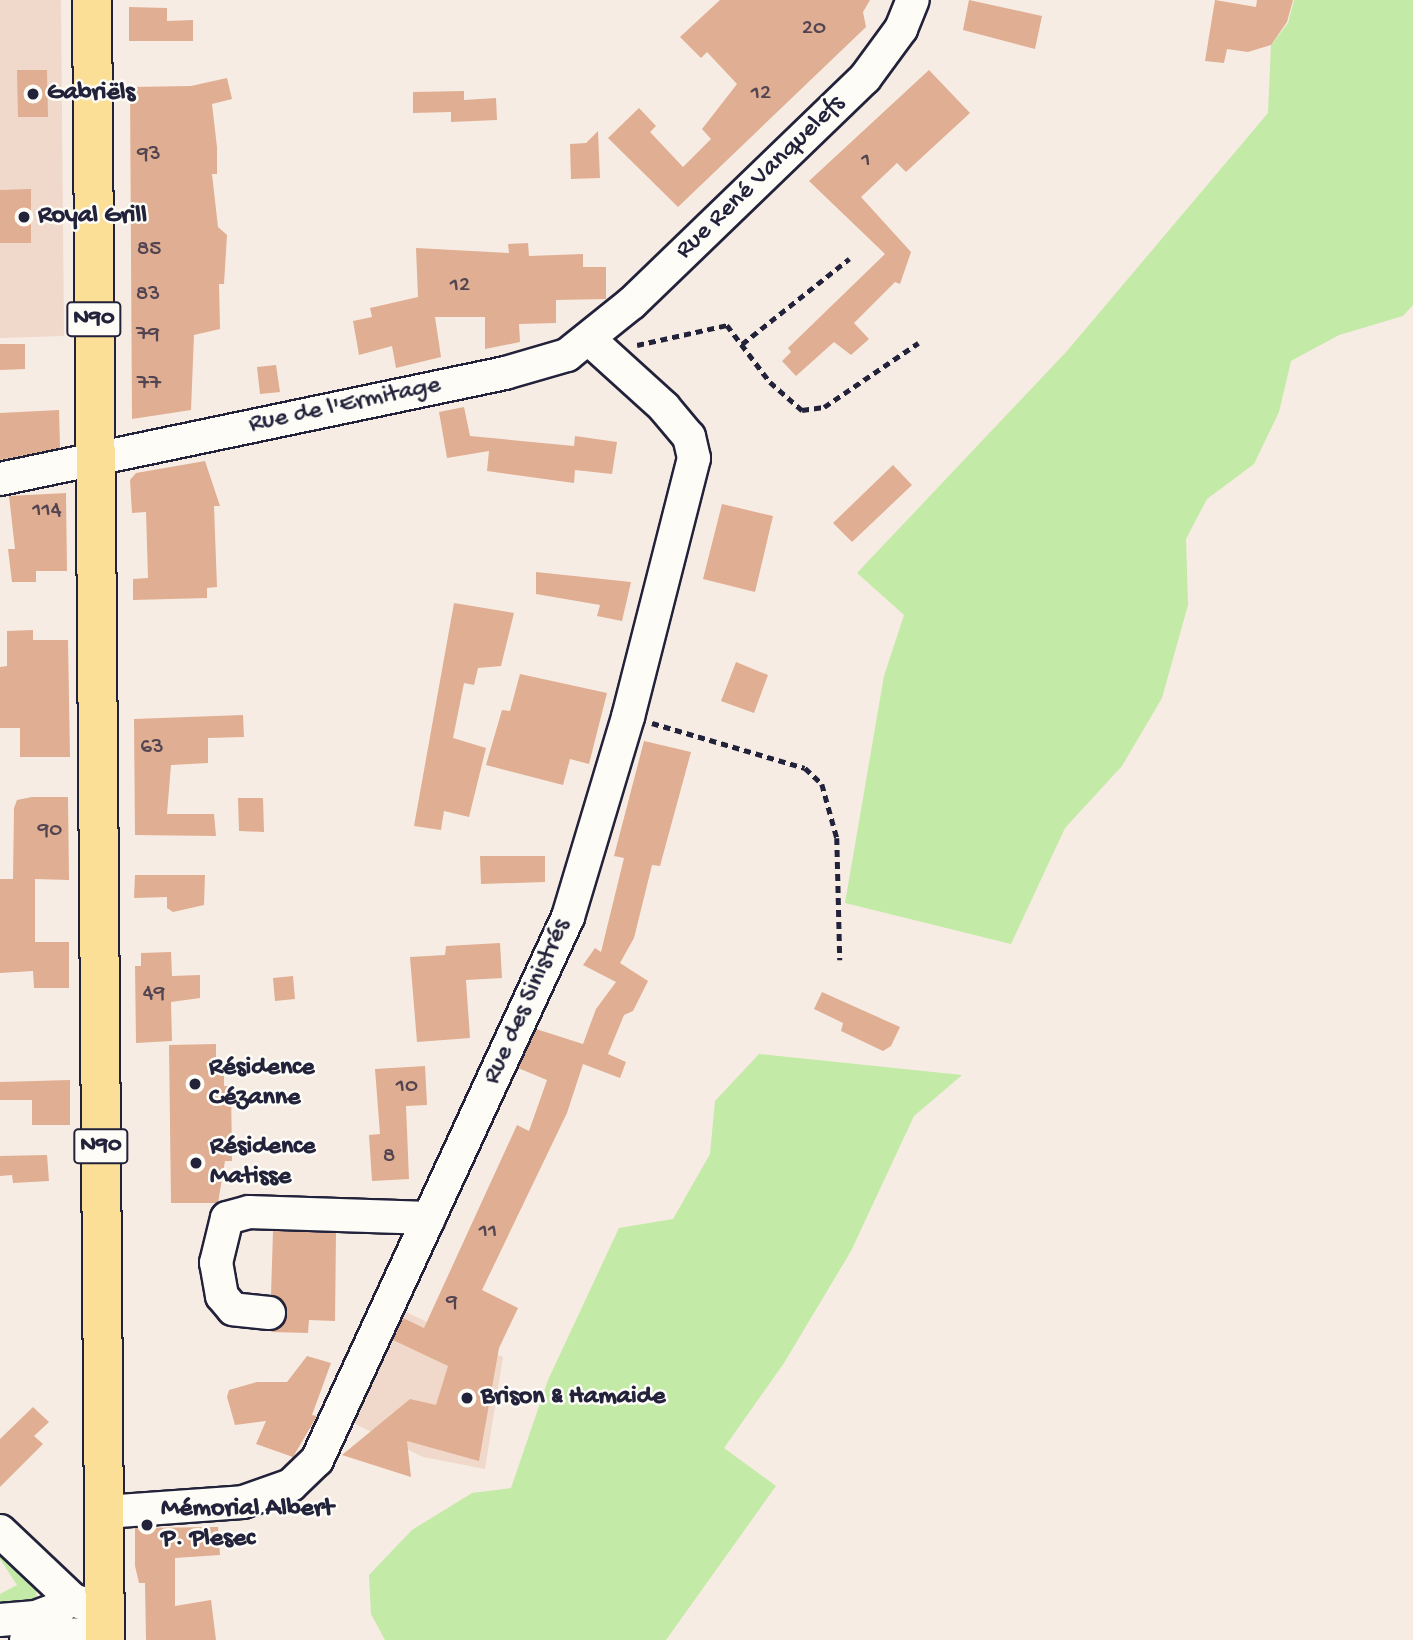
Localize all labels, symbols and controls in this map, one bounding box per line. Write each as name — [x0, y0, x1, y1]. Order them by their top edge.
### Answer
house number: 20 — [802, 15, 826, 43]
place label: Gabriëls — [47, 78, 135, 110]
house number: 12 — [751, 80, 771, 108]
marker: Gabriëls — [25, 86, 41, 102]
street label: Rue René Vanquelefs — [670, 89, 852, 267]
house number: 93 — [137, 141, 161, 169]
house number: 1 — [861, 147, 871, 175]
place label: Royal Grill — [38, 201, 147, 233]
marker: Royal Grill — [16, 209, 32, 225]
house number: 85 — [137, 236, 161, 264]
house number: 12 — [450, 272, 470, 300]
house number: 83 — [136, 281, 160, 309]
road number: N90 — [66, 298, 122, 340]
house number: 79 — [136, 321, 160, 349]
house number: 77 — [137, 370, 161, 398]
street label: Rue de l'Ermitage — [246, 370, 444, 442]
house number: 114 — [32, 497, 62, 525]
house number: 63 — [140, 734, 164, 762]
house number: 90 — [38, 817, 62, 845]
street label: Rue des Sinistrés — [478, 914, 578, 1090]
house number: 49 — [143, 980, 165, 1008]
place label: Résidence Cézanne — [209, 1053, 315, 1114]
house number: 10 — [396, 1073, 418, 1101]
marker: Résidence Cézanne — [187, 1076, 203, 1092]
road number: N90 — [73, 1126, 129, 1166]
place label: Résidence Matisse — [210, 1132, 316, 1194]
house number: 8 — [383, 1143, 395, 1171]
marker: Résidence Matisse — [188, 1155, 204, 1171]
house number: 11 — [479, 1218, 497, 1246]
house number: 9 — [446, 1289, 458, 1317]
place label: Brison & Hamaide — [481, 1382, 665, 1414]
marker: Brison & Hamaide — [459, 1390, 475, 1406]
place label: Mémorial Albert P. Plesec — [161, 1494, 334, 1556]
marker: Mémorial Albert P. Plesec — [139, 1517, 155, 1533]

